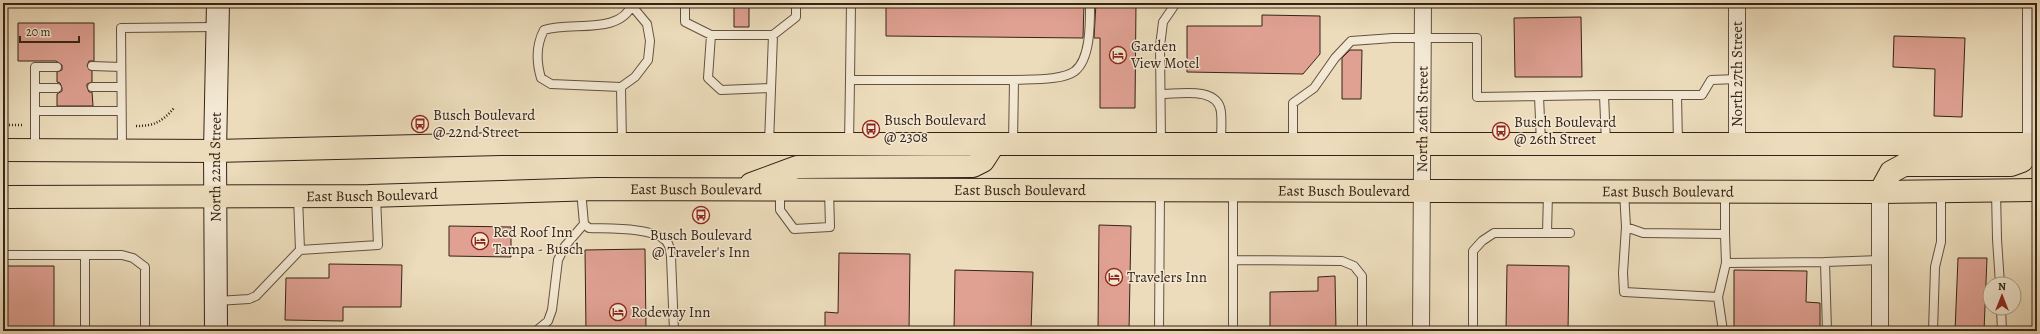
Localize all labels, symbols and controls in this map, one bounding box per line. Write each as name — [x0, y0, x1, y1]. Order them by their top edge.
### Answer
scale bar — [20, 18, 79, 44]
street label: North 27th Street — [1727, 21, 1747, 127]
text: 20 m — [26, 24, 50, 40]
place label: Garden View Motel — [1130, 36, 1200, 73]
hotel icon: Garden View Motel — [1108, 45, 1128, 65]
street label: North 26th Street — [1412, 66, 1433, 172]
place label: Busch Boulevard @ 22nd Street — [433, 105, 536, 142]
place label: Busch Boulevard @ 2308 — [884, 110, 987, 147]
street label: North 22nd Street — [205, 112, 226, 222]
place label: Busch Boulevard @ 26th Street — [1514, 112, 1617, 149]
bus stop icon: Busch Boulevard @ 22nd Street — [410, 114, 430, 134]
bus stop icon: Busch Boulevard @ 2308 — [861, 119, 881, 139]
bus stop icon: Busch Boulevard @ 26th Street — [1491, 121, 1511, 141]
street label: East Busch Boulevard — [630, 179, 763, 199]
street label: East Busch Boulevard — [954, 180, 1087, 200]
street label: East Busch Boulevard — [1278, 181, 1411, 201]
street label: East Busch Boulevard — [1602, 181, 1735, 202]
street label: East Busch Boulevard — [306, 184, 439, 206]
bus stop icon: Busch Boulevard @ Traveler's Inn — [691, 205, 711, 225]
place label: Red Roof Inn Tampa - Busch — [493, 222, 583, 259]
place label: Busch Boulevard @ Traveler's Inn — [650, 225, 753, 262]
hotel icon: Red Roof Inn Tampa - Busch — [470, 231, 490, 251]
hotel icon: Travelers Inn — [1104, 267, 1124, 287]
place label: Travelers Inn — [1127, 267, 1207, 287]
north arrow — [1982, 276, 2022, 316]
text: N — [1998, 279, 2006, 294]
hotel icon: Rodeway Inn — [608, 302, 628, 322]
place label: Rodeway Inn — [631, 302, 710, 322]

